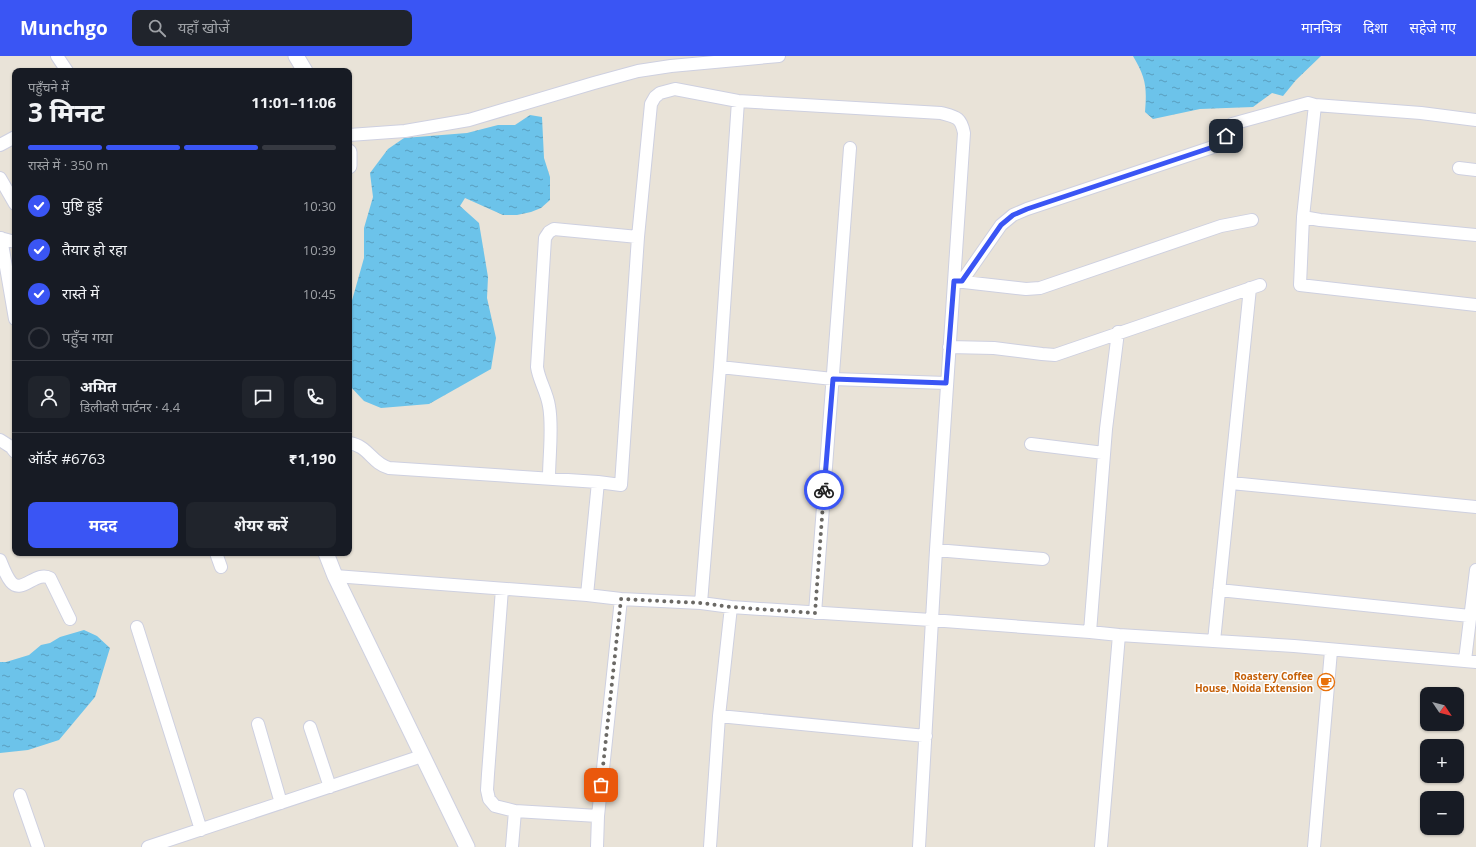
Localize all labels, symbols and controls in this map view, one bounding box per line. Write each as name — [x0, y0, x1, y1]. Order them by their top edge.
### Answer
search box — [132, 10, 412, 46]
text: Munchgo — [20, 15, 108, 41]
icon: search — [146, 17, 168, 39]
text: यहाँ खोजें — [178, 17, 229, 37]
text: मानचित्र — [1301, 18, 1341, 37]
text: दिशा — [1363, 18, 1387, 37]
text: सहेजे गए — [1409, 18, 1456, 37]
text: पहुँचने में — [28, 78, 69, 96]
text: 11:01–11:06 — [251, 92, 336, 112]
text: 3 मिनट — [28, 94, 104, 130]
pin — [1209, 119, 1243, 153]
icon: home — [1215, 125, 1237, 147]
text: रास्ते में · 350 m — [28, 156, 108, 174]
icon: check — [28, 195, 50, 217]
text: पुष्टि हुई — [62, 195, 102, 215]
text: 10:30 — [303, 197, 336, 215]
icon: check — [28, 239, 50, 261]
text: तैयार हो रहा — [62, 239, 127, 259]
text: 10:39 — [303, 241, 336, 259]
icon: check — [28, 283, 50, 305]
text: रास्ते में — [62, 283, 99, 303]
text: 10:45 — [303, 285, 336, 303]
text: पहुँच गया — [62, 327, 113, 347]
button: person — [28, 376, 70, 418]
text: अमित — [80, 376, 116, 396]
button: chat — [242, 376, 284, 418]
button: phone — [294, 376, 336, 418]
text: डिलीवरी पार्टनर · 4.4 — [80, 398, 180, 416]
text: ऑर्डर #6763 — [28, 448, 105, 468]
text: ₹1,190 — [289, 448, 336, 468]
courier — [804, 470, 844, 510]
icon: bike — [813, 479, 835, 501]
button: मदद — [28, 502, 178, 548]
button: शेयर करें — [186, 502, 336, 548]
place label: Roastery Coffee House, Noida Extension — [1195, 669, 1313, 695]
cafe icon: Roastery Coffee House, Noida Extension — [1316, 672, 1336, 692]
north arrow — [1420, 687, 1464, 731]
map controls — [1420, 687, 1464, 835]
button: + — [1420, 739, 1464, 783]
pin — [584, 768, 618, 802]
icon: bag — [590, 774, 612, 796]
button: − — [1420, 791, 1464, 835]

